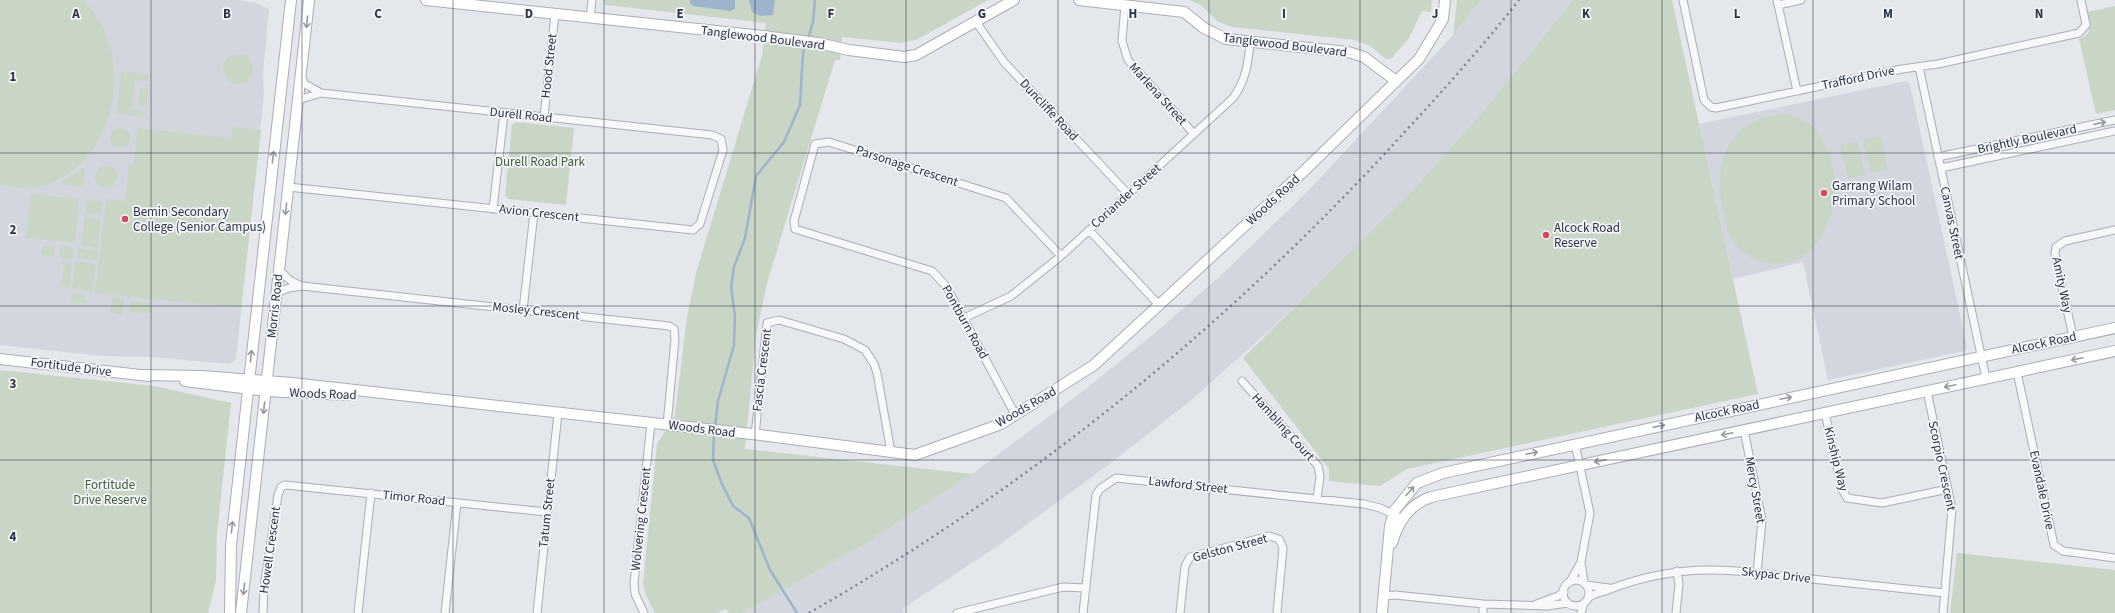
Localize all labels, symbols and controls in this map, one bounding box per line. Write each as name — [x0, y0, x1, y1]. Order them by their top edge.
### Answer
text: A — [71, 5, 80, 23]
text: B — [223, 5, 231, 23]
text: C — [374, 5, 382, 23]
text: D — [525, 5, 533, 23]
text: E — [676, 5, 684, 23]
text: F — [828, 5, 835, 23]
text: G — [978, 5, 986, 23]
text: H — [1129, 5, 1137, 23]
text: I — [1282, 5, 1286, 23]
text: J — [1432, 5, 1438, 23]
text: K — [1582, 5, 1591, 23]
text: L — [1734, 5, 1741, 23]
text: M — [1883, 5, 1893, 23]
text: N — [2035, 5, 2043, 23]
one-way arrow — [303, 15, 310, 28]
street label: Tanglewood Boulevard — [700, 21, 826, 55]
street label: Tanglewood Boulevard — [1222, 28, 1348, 62]
street label: Hood Street — [537, 32, 561, 99]
street label: Marlena Street — [1125, 59, 1192, 130]
street label: Trafford Drive — [1820, 62, 1896, 94]
text: 1 — [10, 68, 17, 86]
street label: Duncliffe Road — [1015, 75, 1083, 145]
street label: Durell Road — [489, 103, 553, 127]
one-way arrow — [2093, 119, 2106, 127]
street label: Brightly Boulevard — [1976, 120, 2078, 158]
street label: Parsonage Crescent — [853, 141, 961, 191]
one-way arrow — [269, 151, 277, 164]
park label: Durell Road Park — [495, 153, 586, 171]
street label: Coriander Street — [1087, 159, 1166, 233]
street label: Woods Road — [1242, 170, 1304, 230]
place label: Garrang Wilam Primary School — [1832, 177, 1915, 210]
street label: Canvas Street — [1935, 185, 1969, 262]
marker: Garrang Wilam Primary School — [1819, 188, 1829, 198]
street label: Avion Crescent — [498, 200, 580, 226]
one-way arrow — [282, 202, 290, 215]
place label: Bemin Secondary College (Senior Campus) — [133, 203, 266, 236]
marker: Bemin Secondary College (Senior Campus) — [120, 214, 130, 224]
place label: Alcock Road Reserve — [1554, 219, 1620, 252]
text: 2 — [10, 221, 17, 239]
marker: Alcock Road Reserve — [1541, 230, 1551, 240]
street label: Amity Way — [2047, 255, 2077, 315]
street label: Morris Road — [263, 273, 287, 339]
street label: Pontburn Road — [937, 282, 993, 362]
street label: Mosley Crescent — [491, 297, 581, 325]
street label: Fascia Crescent — [748, 327, 776, 413]
street label: Alcock Road — [2010, 327, 2078, 359]
one-way arrow — [247, 350, 255, 363]
street label: Fortitude Drive — [30, 353, 112, 381]
one-way arrow — [2071, 355, 2084, 363]
text: 3 — [10, 375, 17, 393]
street label: Woods Road — [992, 382, 1060, 432]
one-way arrow — [1944, 383, 1957, 391]
street label: Woods Road — [289, 384, 357, 404]
street label: Hambling Court — [1247, 389, 1319, 466]
one-way arrow — [1779, 394, 1792, 402]
street label: Alcock Road — [1693, 395, 1761, 427]
one-way arrow — [261, 401, 268, 414]
street label: Woods Road — [667, 416, 737, 442]
street label: Scorpio Crescent — [1924, 419, 1960, 513]
one-way arrow — [1652, 421, 1665, 429]
street label: Kinship Way — [1819, 425, 1853, 493]
one-way arrow — [1721, 430, 1734, 438]
one-way arrow — [1525, 449, 1538, 457]
street label: Evandale Drive — [2025, 449, 2059, 531]
street label: Mercy Street — [1740, 455, 1770, 525]
one-way arrow — [1593, 457, 1606, 465]
street label: Wolvering Crescent — [627, 466, 655, 572]
street label: Lawford Street — [1147, 472, 1229, 498]
park label: Fortitude Drive Reserve — [73, 476, 147, 509]
street label: Tatum Street — [534, 477, 560, 549]
street label: Timor Road — [382, 486, 446, 510]
one-way arrow — [1405, 486, 1414, 496]
street label: Howell Crescent — [255, 505, 285, 595]
one-way arrow — [229, 521, 236, 534]
text: 4 — [10, 528, 17, 546]
street label: Gelston Street — [1191, 529, 1270, 567]
street label: Skypac Drive — [1740, 562, 1812, 588]
one-way arrow — [240, 582, 248, 595]

